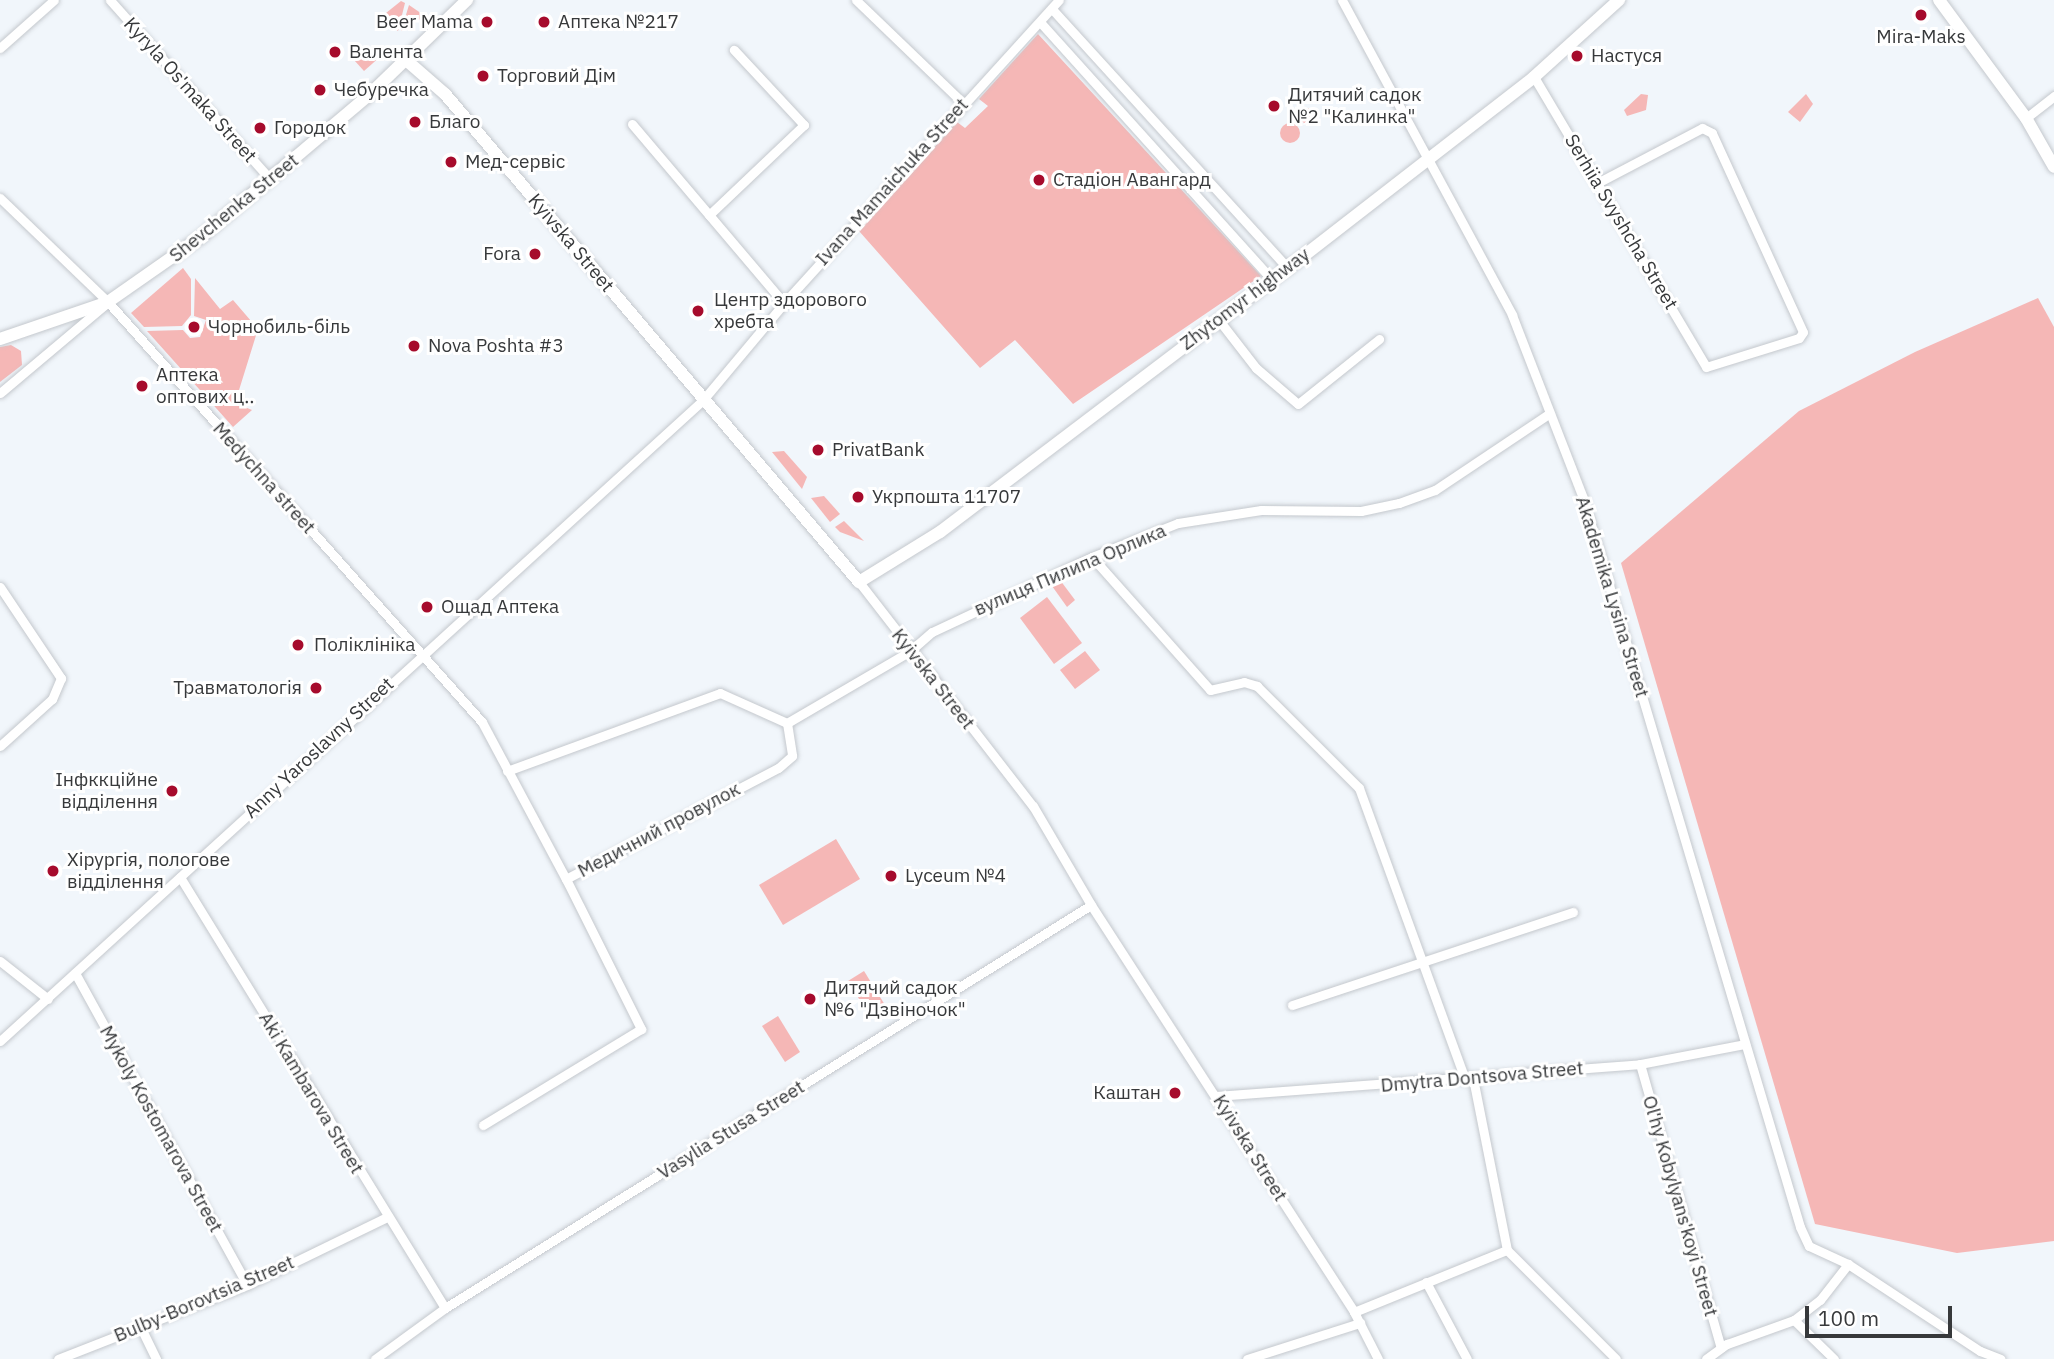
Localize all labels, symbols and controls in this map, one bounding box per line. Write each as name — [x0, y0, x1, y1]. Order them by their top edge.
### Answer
marker: Mira-Maks — [1913, 7, 1929, 23]
place label: Beer Mama — [376, 11, 473, 33]
place label: Аптека №217 — [558, 11, 679, 33]
street label: Kyryla Osʹmaka Street — [119, 13, 261, 167]
marker: Beer Mama — [479, 14, 495, 30]
marker: Аптека №217 — [536, 14, 552, 30]
place label: Mira-Maks — [1876, 26, 1966, 48]
place label: Валента — [349, 41, 423, 63]
marker: Валента — [327, 44, 343, 60]
place label: Настуся — [1591, 45, 1662, 67]
marker: Настуся — [1569, 48, 1585, 64]
place label: Торговий Дім — [497, 65, 616, 87]
marker: Торговий Дім — [475, 68, 491, 84]
place label: Чебуречка — [334, 79, 429, 101]
marker: Чебуречка — [312, 82, 328, 98]
place label: Дитячий садок №2 "Калинка" — [1288, 84, 1422, 128]
street label: Ivana Mamaichuka Street — [811, 94, 973, 270]
marker: Дитячий садок №2 "Калинка" — [1266, 98, 1282, 114]
place label: Благо — [429, 111, 480, 133]
marker: Благо — [407, 114, 423, 130]
place label: Городок — [274, 117, 346, 139]
marker: Городок — [252, 120, 268, 136]
street label: Serhiia Svyshcha Street — [1560, 130, 1682, 314]
street label: Shevchenka Street — [165, 149, 303, 267]
place label: Мед-сервіс — [465, 151, 565, 173]
marker: Мед-сервіс — [443, 154, 459, 170]
place label: Стадіон Авангард — [1053, 169, 1211, 191]
marker: Стадіон Авангард — [1031, 172, 1047, 188]
street label: Kyivska Street — [523, 189, 619, 297]
place label: Fora — [483, 243, 521, 265]
street label: Zhytomyr highway — [1176, 243, 1314, 355]
marker: Fora — [527, 246, 543, 262]
place label: Центр здорового хребта — [714, 289, 867, 333]
marker: Центр здорового хребта — [688, 301, 708, 321]
place label: Чорнобиль-біль — [208, 316, 350, 338]
marker: Чорнобиль-біль — [186, 319, 202, 335]
place label: Nova Poshta #3 — [428, 335, 564, 357]
marker: Nova Poshta #3 — [406, 338, 422, 354]
place label: Аптека оптових ц‥ — [156, 364, 254, 408]
marker: Аптека оптових ц‥ — [134, 378, 150, 394]
street label: Medychna street — [208, 418, 320, 538]
place label: PrivatBank — [832, 439, 924, 461]
marker: PrivatBank — [810, 442, 826, 458]
place label: Укрпошта 11707 — [872, 486, 1021, 508]
marker: Укрпошта 11707 — [850, 489, 866, 505]
street label: Akademika Lysina Street — [1571, 494, 1653, 700]
street label: вулиця Пилипа Орлика — [971, 519, 1169, 621]
place label: Ощад Аптека — [441, 596, 559, 618]
marker: Ощад Аптека — [419, 599, 435, 615]
street label: Kyivska Street — [887, 624, 979, 734]
place label: Поліклініка — [314, 634, 415, 656]
marker: Поліклініка — [288, 635, 308, 655]
street label: Anny Yaroslavny Street — [240, 673, 398, 823]
place label: Травматологія — [173, 677, 302, 699]
marker: Травматологія — [308, 680, 324, 696]
place label: Інфккційне відділення — [55, 769, 158, 813]
street label: Медичний провулок — [574, 778, 744, 882]
marker: Інфккційне відділення — [164, 783, 180, 799]
place label: Хірургія, пологове відділення — [67, 849, 230, 893]
marker: Хірургія, пологове відділення — [45, 863, 61, 879]
place label: Lyceum №4 — [905, 865, 1006, 887]
marker: Lyceum №4 — [883, 868, 899, 884]
place label: Дитячий садок №6 "Дзвіночок" — [824, 977, 966, 1021]
marker: Дитячий садок №6 "Дзвіночок" — [802, 991, 818, 1007]
street label: Aki Kambarova Street — [254, 1008, 368, 1178]
street label: Mykoly Kostomarova Street — [95, 1022, 227, 1236]
street label: Dmytra Dontsova Street — [1380, 1057, 1584, 1097]
street label: Vasylia Stusa Street — [653, 1076, 809, 1184]
place label: Каштан — [1093, 1082, 1161, 1104]
marker: Каштан — [1167, 1085, 1183, 1101]
street label: Kyivska Street — [1208, 1091, 1292, 1205]
street label: Olʹhy Kobylyansʹkoyi Street — [1638, 1093, 1722, 1319]
street label: Bulby-Borovtsia Street — [111, 1251, 297, 1347]
scale bar — [1809, 1292, 1956, 1336]
text: 100 m — [1818, 1304, 1879, 1332]

